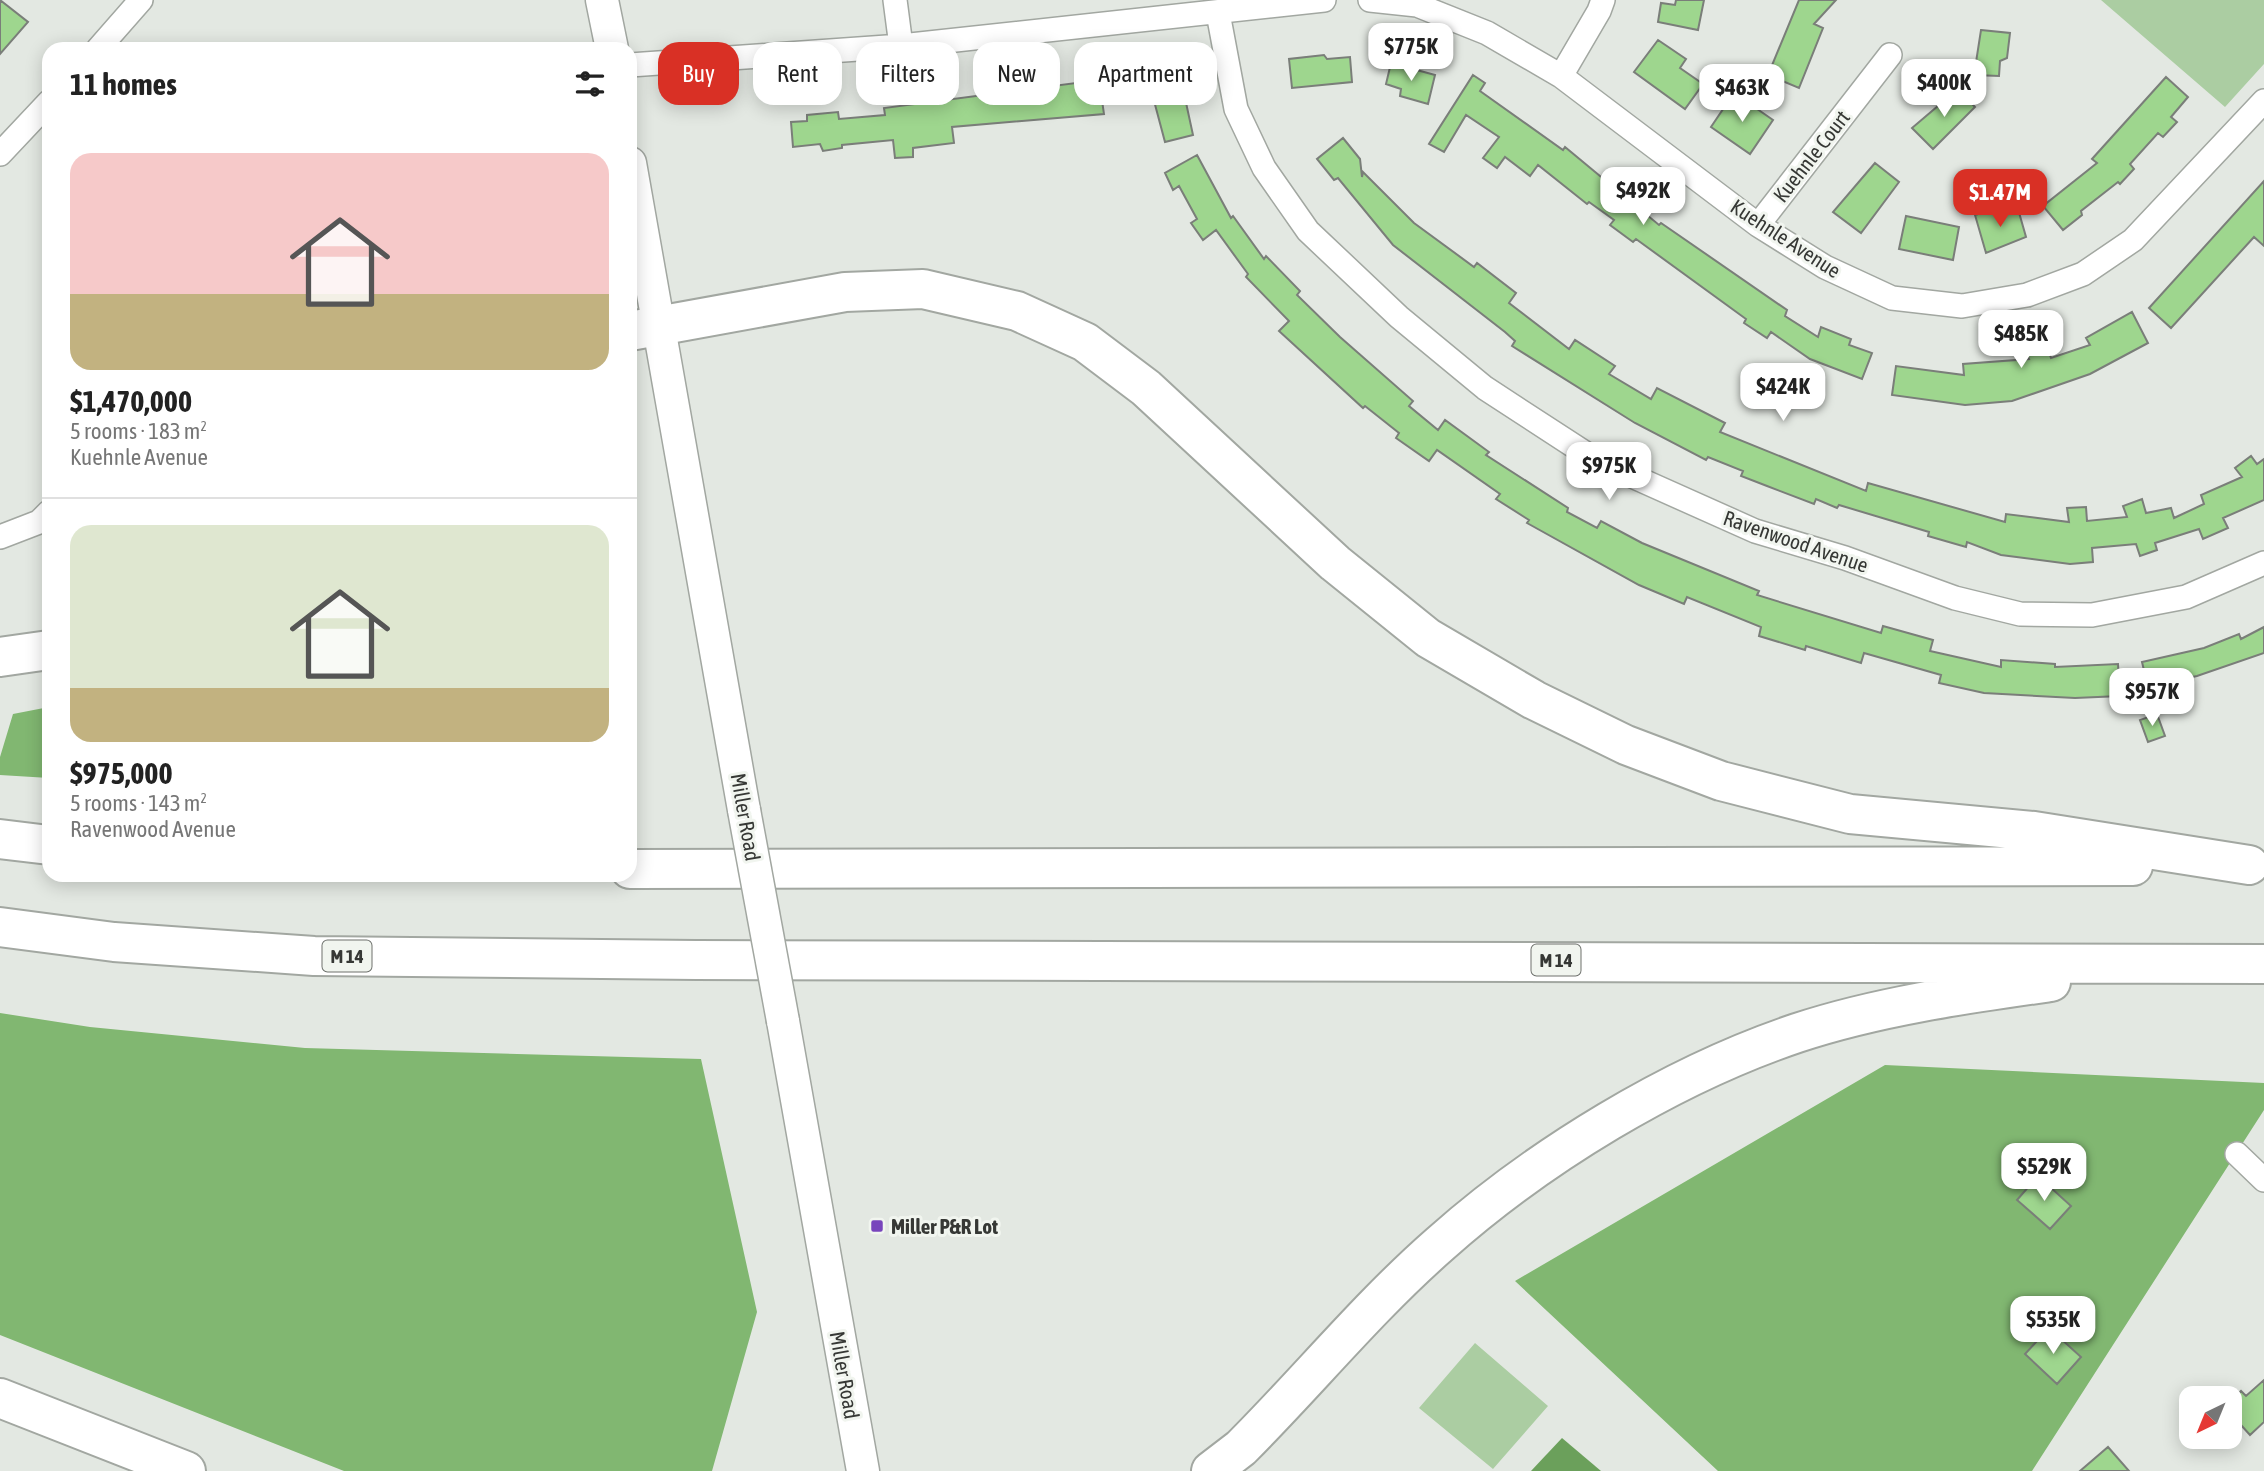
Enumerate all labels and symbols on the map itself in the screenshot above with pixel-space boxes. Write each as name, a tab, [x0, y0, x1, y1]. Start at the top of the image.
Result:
pin: $775K	[1362, 24, 1460, 83]
pin: $400K	[1895, 60, 1993, 119]
pin: $463K	[1693, 64, 1791, 124]
street label: Kuehnle Court	[1768, 106, 1854, 206]
pin: $492K	[1594, 168, 1692, 227]
pin: $1.47M	[1943, 170, 2057, 229]
street label: Kuehnle Avenue	[1727, 194, 1845, 282]
pin: $485K	[1972, 310, 2070, 370]
pin: $424K	[1734, 364, 1832, 423]
pin: $975K	[1560, 442, 1658, 502]
street label: Ravenwood Avenue	[1720, 505, 1872, 577]
pin: $957K	[2103, 668, 2201, 728]
street label: Miller Road	[726, 771, 766, 863]
road number: M 14	[322, 940, 372, 972]
road number: M 14	[1532, 944, 1580, 976]
pin: $529K	[1995, 1144, 2093, 1203]
place label: Miller P&R Lot	[891, 1214, 998, 1238]
marker: Miller P&R Lot	[869, 1218, 885, 1234]
pin: $535K	[2004, 1296, 2102, 1356]
street label: Miller Road	[825, 1329, 865, 1421]
north arrow	[2179, 1386, 2242, 1449]

